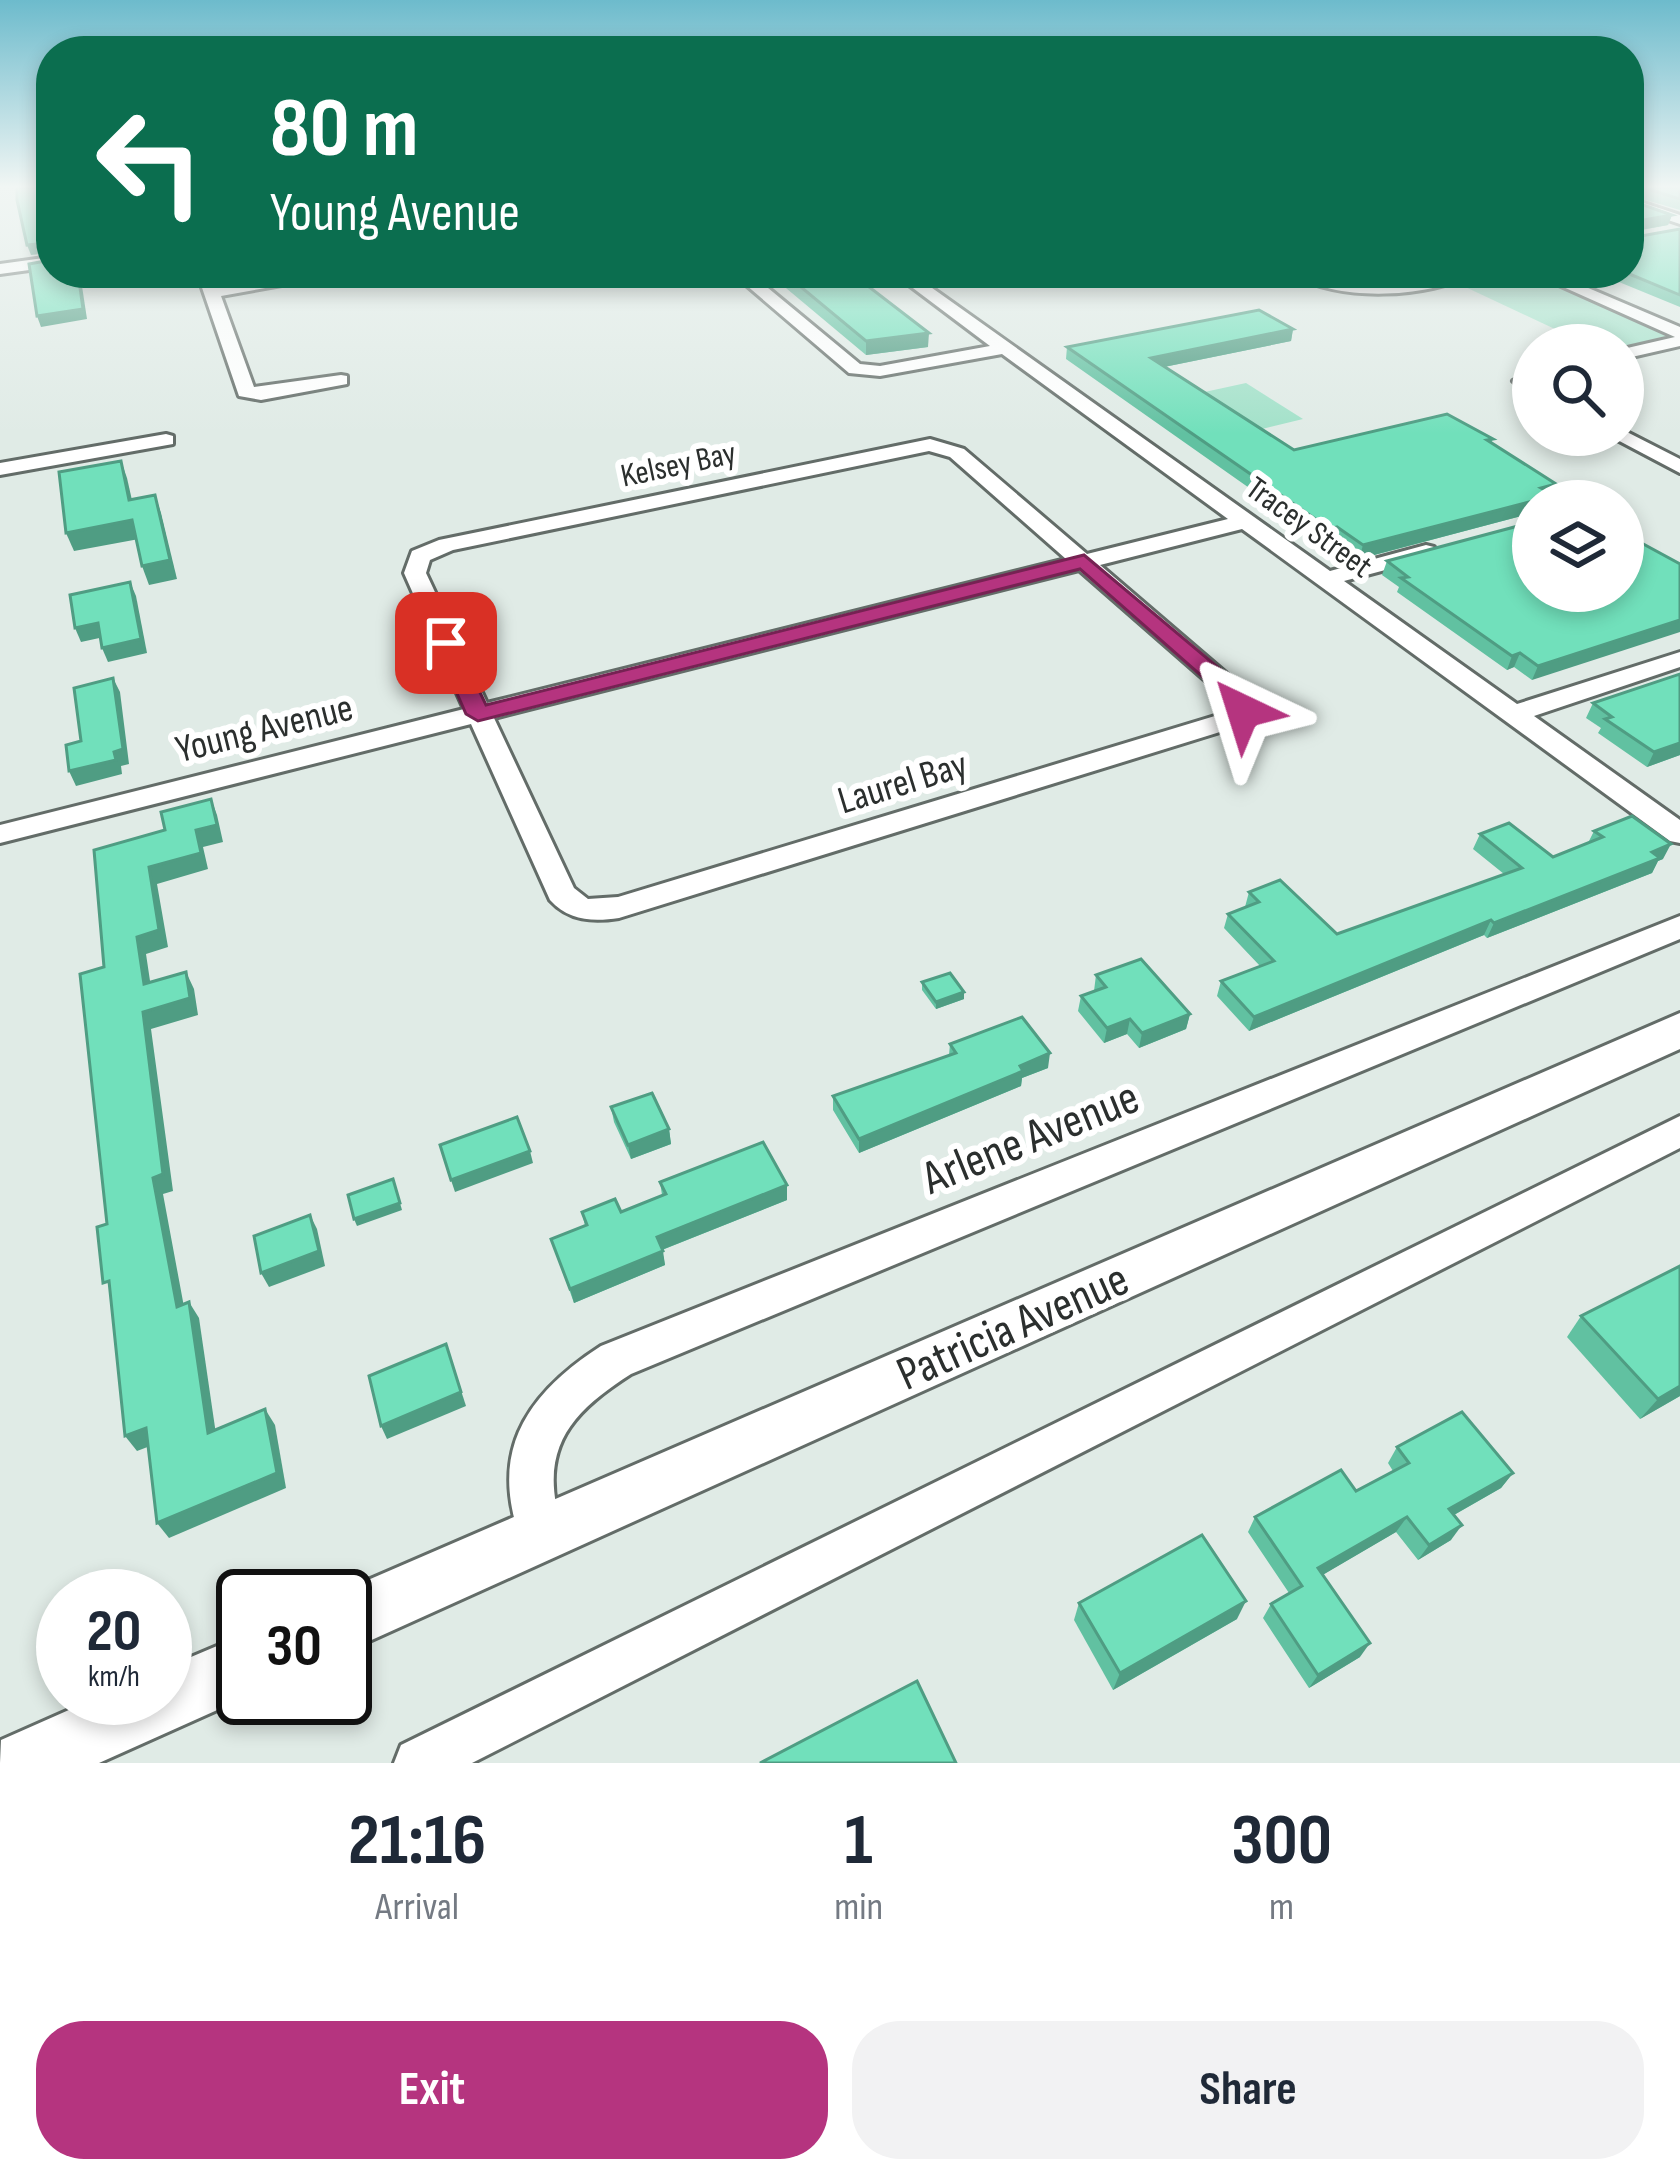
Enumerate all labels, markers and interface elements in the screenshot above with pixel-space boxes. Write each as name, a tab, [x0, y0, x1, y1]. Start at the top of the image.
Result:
text: 80 m	[270, 79, 418, 180]
icon: left	[72, 84, 228, 240]
text: Young Avenue	[270, 181, 520, 246]
map controls	[1512, 324, 1644, 612]
button: search	[1512, 324, 1644, 456]
street label: Kelsey Bay	[617, 433, 740, 497]
street label: Tracey Street	[1238, 468, 1380, 587]
button: layers	[1512, 480, 1644, 612]
pin	[395, 592, 497, 694]
icon: arrive	[413, 610, 479, 676]
position arrow	[1180, 648, 1306, 774]
street label: Young Avenue	[171, 685, 358, 774]
street label: Laurel Bay	[832, 742, 973, 825]
street label: Arlene Avenue	[913, 1069, 1147, 1208]
street label: Patricia Avenue	[889, 1251, 1137, 1404]
speed limit sign: 30	[216, 1569, 372, 1725]
text: 20	[87, 1596, 141, 1668]
text: km/h	[88, 1659, 140, 1695]
text: 21:16	[348, 1798, 486, 1885]
text: 1	[845, 1798, 873, 1885]
text: 300	[1231, 1798, 1332, 1885]
text: Arrival	[375, 1884, 459, 1931]
text: min	[834, 1884, 883, 1931]
text: m	[1269, 1884, 1294, 1931]
button: Exit	[36, 2021, 828, 2159]
button: Share	[852, 2021, 1644, 2159]

